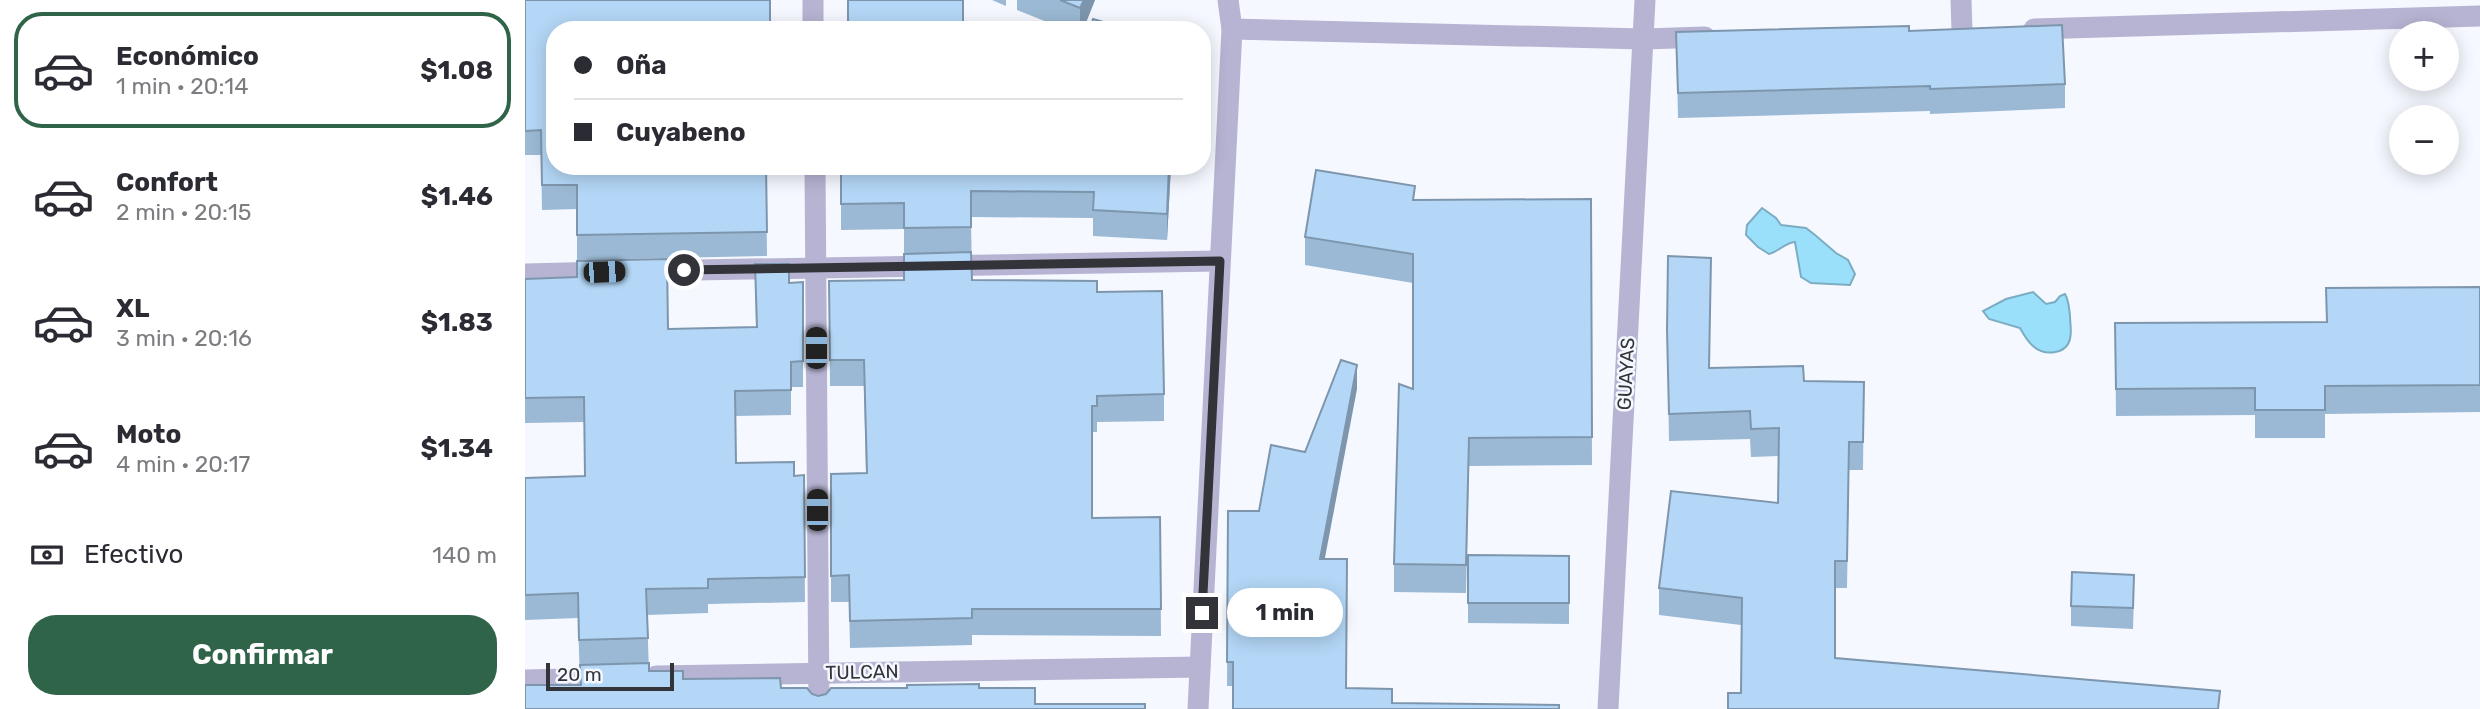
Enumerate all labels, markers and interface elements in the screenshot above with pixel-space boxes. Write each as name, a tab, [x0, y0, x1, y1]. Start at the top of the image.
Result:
map controls	[2389, 21, 2459, 175]
button: +	[2389, 21, 2459, 91]
icon: car	[32, 39, 95, 102]
text: Económico	[116, 41, 259, 72]
text: Oña	[616, 50, 667, 81]
text: $1.08	[420, 55, 493, 86]
text: 1 min · 20:14	[116, 72, 248, 100]
button: −	[2389, 105, 2459, 175]
text: Cuyabeno	[616, 117, 746, 148]
icon: car	[32, 165, 95, 228]
text: Confort	[116, 167, 218, 198]
text: $1.46	[421, 181, 493, 212]
text: 2 min · 20:15	[116, 198, 251, 226]
route start	[668, 254, 700, 286]
car	[583, 261, 626, 283]
icon: car	[32, 291, 95, 354]
text: XL	[116, 293, 149, 324]
text: $1.83	[421, 307, 493, 338]
text: 3 min · 20:16	[116, 324, 252, 352]
car	[806, 327, 827, 369]
street label: GUAYAS	[1613, 337, 1639, 411]
icon: car	[32, 417, 95, 480]
text: Moto	[116, 419, 181, 450]
text: $1.34	[420, 433, 493, 464]
text: 4 min · 20:17	[116, 450, 250, 478]
car	[807, 489, 828, 531]
icon: cash	[28, 536, 66, 574]
text: Efectivo	[84, 539, 183, 570]
text: 140 m	[432, 541, 497, 569]
callout: 1 min	[1227, 588, 1342, 638]
route end	[1186, 597, 1218, 629]
text: 1 min	[1256, 598, 1314, 626]
button: Confirmar	[28, 615, 497, 695]
scale bar	[546, 660, 674, 692]
street label: TULCAN	[825, 660, 899, 684]
text: 20 m	[557, 663, 602, 686]

